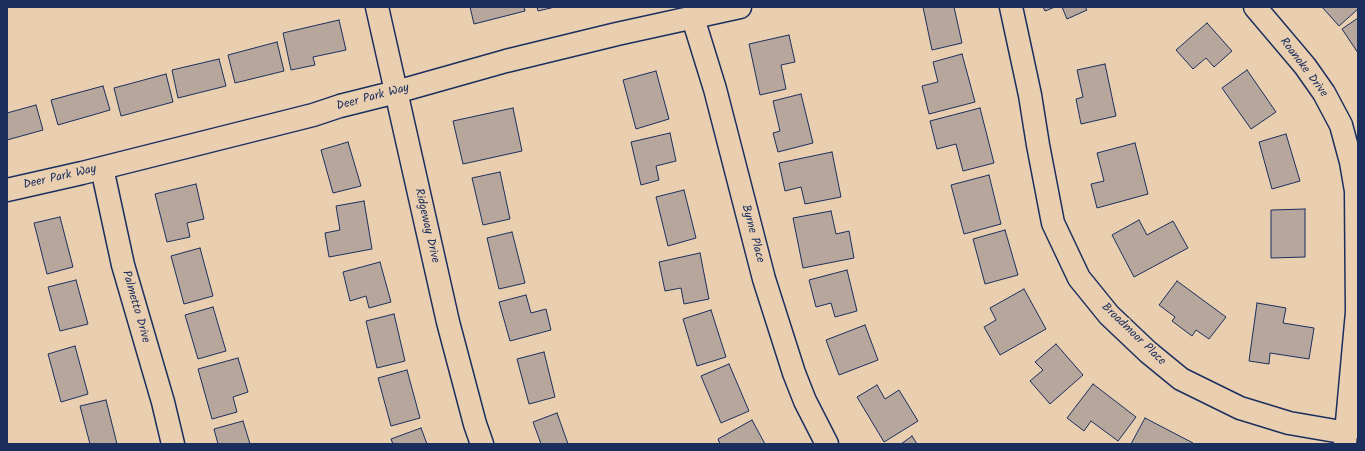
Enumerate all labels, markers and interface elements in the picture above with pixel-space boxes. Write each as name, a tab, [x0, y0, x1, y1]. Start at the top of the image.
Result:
street label: Roanoke Drive	[1276, 35, 1330, 101]
street label: Deer Park Way	[335, 81, 411, 115]
street label: Deer Park Way	[22, 163, 98, 193]
street label: Ridgeway Drive	[410, 187, 442, 265]
street label: Byrne Place	[737, 203, 767, 265]
street label: Palmetto Drive	[118, 269, 152, 345]
street label: Broadmoor Place	[1098, 301, 1168, 369]

